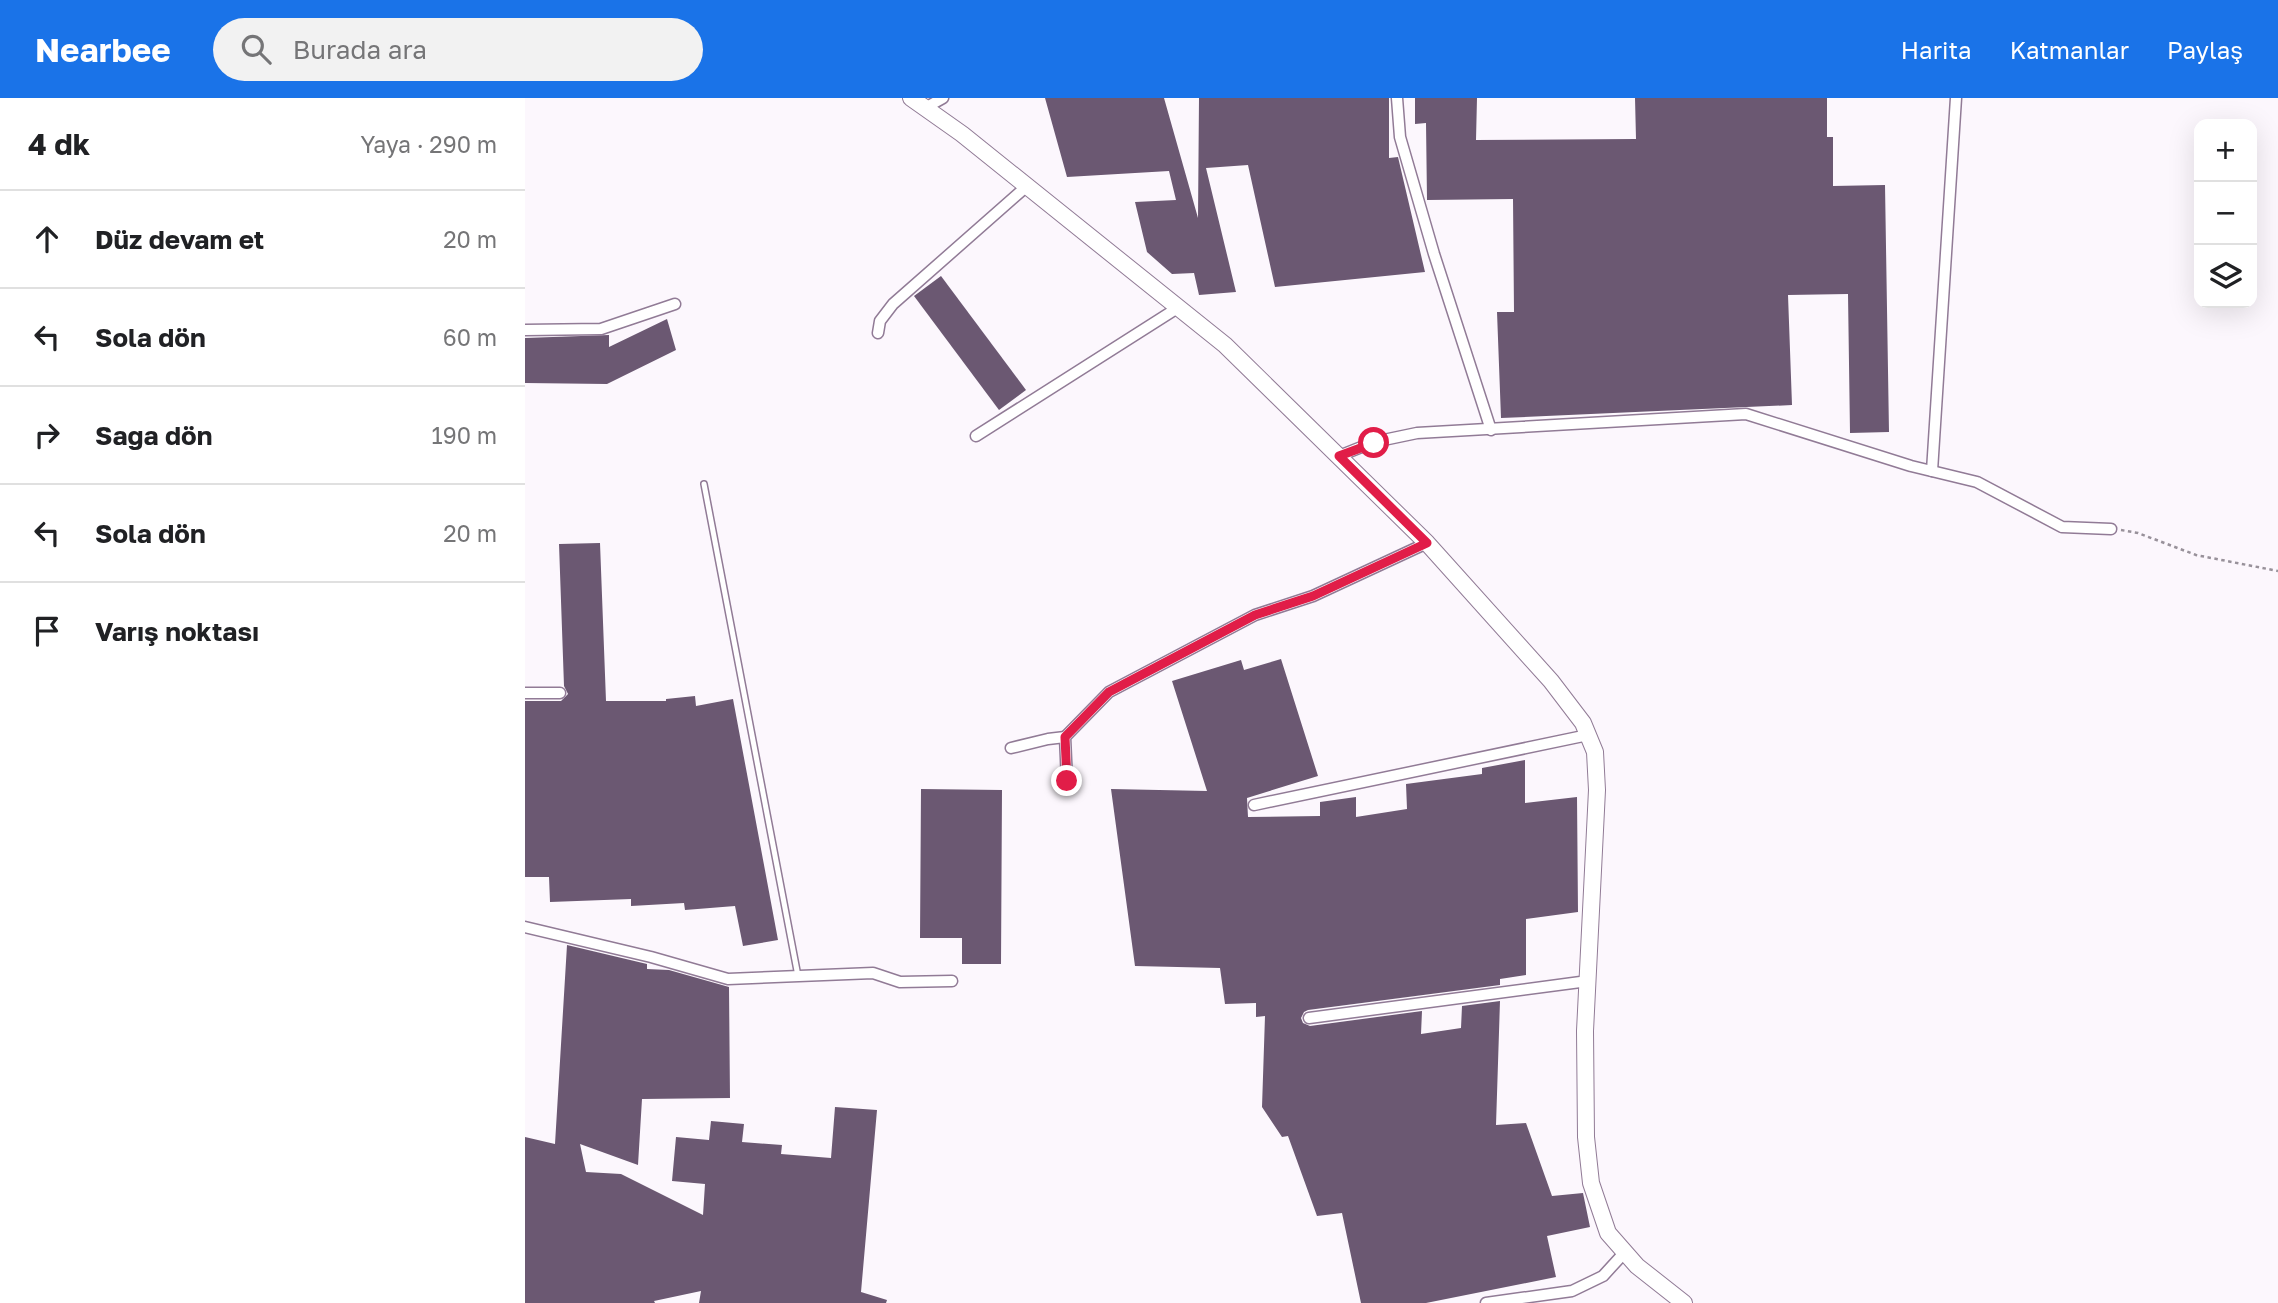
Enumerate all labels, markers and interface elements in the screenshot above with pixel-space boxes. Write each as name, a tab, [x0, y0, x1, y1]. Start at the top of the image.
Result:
search box	[213, 18, 703, 81]
text: Nearbee	[35, 30, 171, 69]
icon: search	[237, 30, 275, 68]
text: Burada ara	[293, 34, 427, 65]
text: Harita	[1901, 35, 1972, 64]
text: Katmanlar	[2010, 35, 2129, 64]
text: Paylaş	[2167, 35, 2243, 64]
map controls	[2194, 119, 2257, 308]
button: +	[2194, 119, 2257, 182]
text: 4 dk	[28, 126, 90, 162]
text: Yaya · 290 m	[360, 130, 497, 158]
button: −	[2194, 182, 2257, 245]
icon: ahead	[28, 220, 66, 258]
text: Düz devam et	[95, 224, 264, 255]
text: 20 m	[443, 225, 497, 253]
button: layers	[2194, 245, 2257, 308]
icon: left	[28, 318, 66, 356]
text: Sola dön	[95, 322, 206, 353]
text: 60 m	[443, 323, 497, 351]
icon: right	[28, 416, 66, 454]
text: Sağa dön	[95, 420, 212, 451]
text: 190 m	[432, 421, 497, 449]
route start	[1358, 427, 1389, 458]
icon: left	[28, 514, 66, 552]
text: Sola dön	[95, 518, 206, 549]
text: 20 m	[443, 519, 497, 547]
icon: arrive	[28, 612, 66, 650]
text: Varış noktası	[95, 616, 259, 647]
route end	[1051, 765, 1082, 796]

